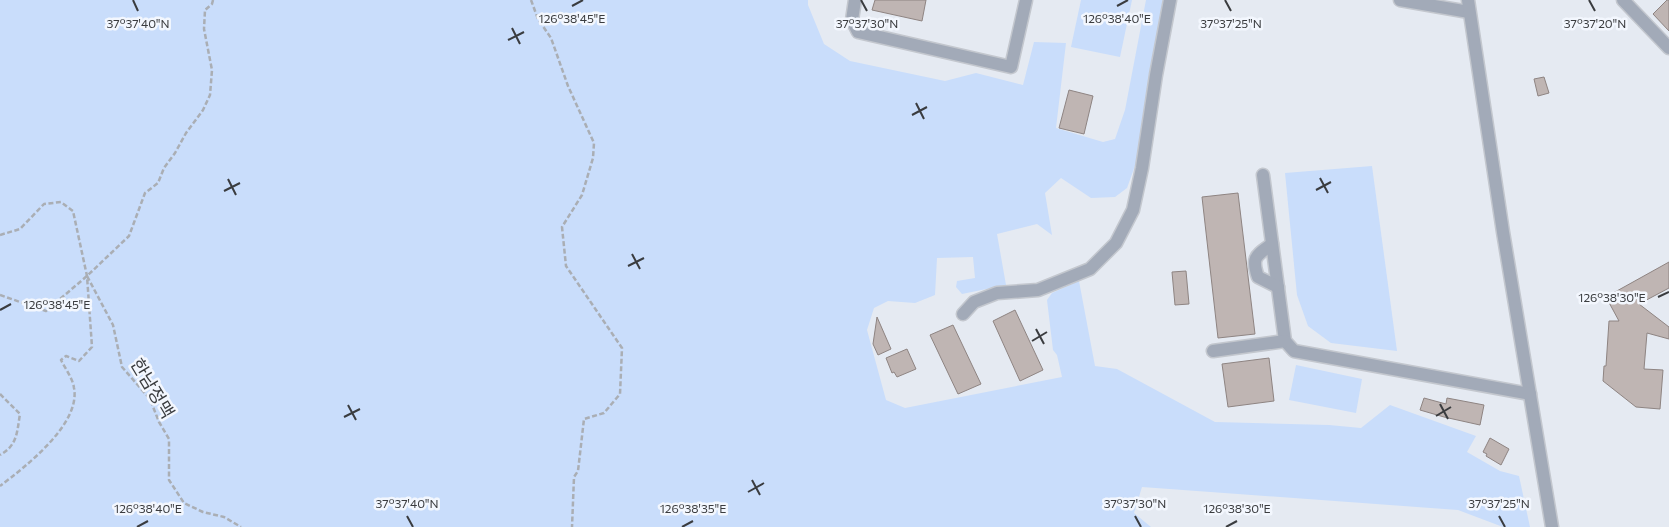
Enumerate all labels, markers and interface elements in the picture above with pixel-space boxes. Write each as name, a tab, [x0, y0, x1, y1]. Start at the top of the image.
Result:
text: 126°38'45"E	[539, 11, 605, 25]
text: 126°38'40"E	[1083, 11, 1151, 25]
text: 37°37'40"N	[107, 16, 169, 30]
text: 37°37'30"N	[836, 16, 898, 30]
text: 37°37'25"N	[1200, 16, 1262, 30]
text: 37°37'20"N	[1564, 16, 1626, 30]
text: 126°38'30"E	[1578, 290, 1646, 304]
text: 126°38'45"E	[24, 297, 90, 311]
street label: 한남정맥	[127, 354, 179, 422]
text: 37°37'40"N	[376, 496, 438, 510]
text: 37°37'30"N	[1104, 496, 1166, 510]
text: 37°37'25"N	[1468, 496, 1530, 510]
text: 126°38'40"E	[114, 501, 182, 515]
text: 126°38'35"E	[660, 501, 726, 515]
text: 126°38'30"E	[1203, 501, 1271, 515]

